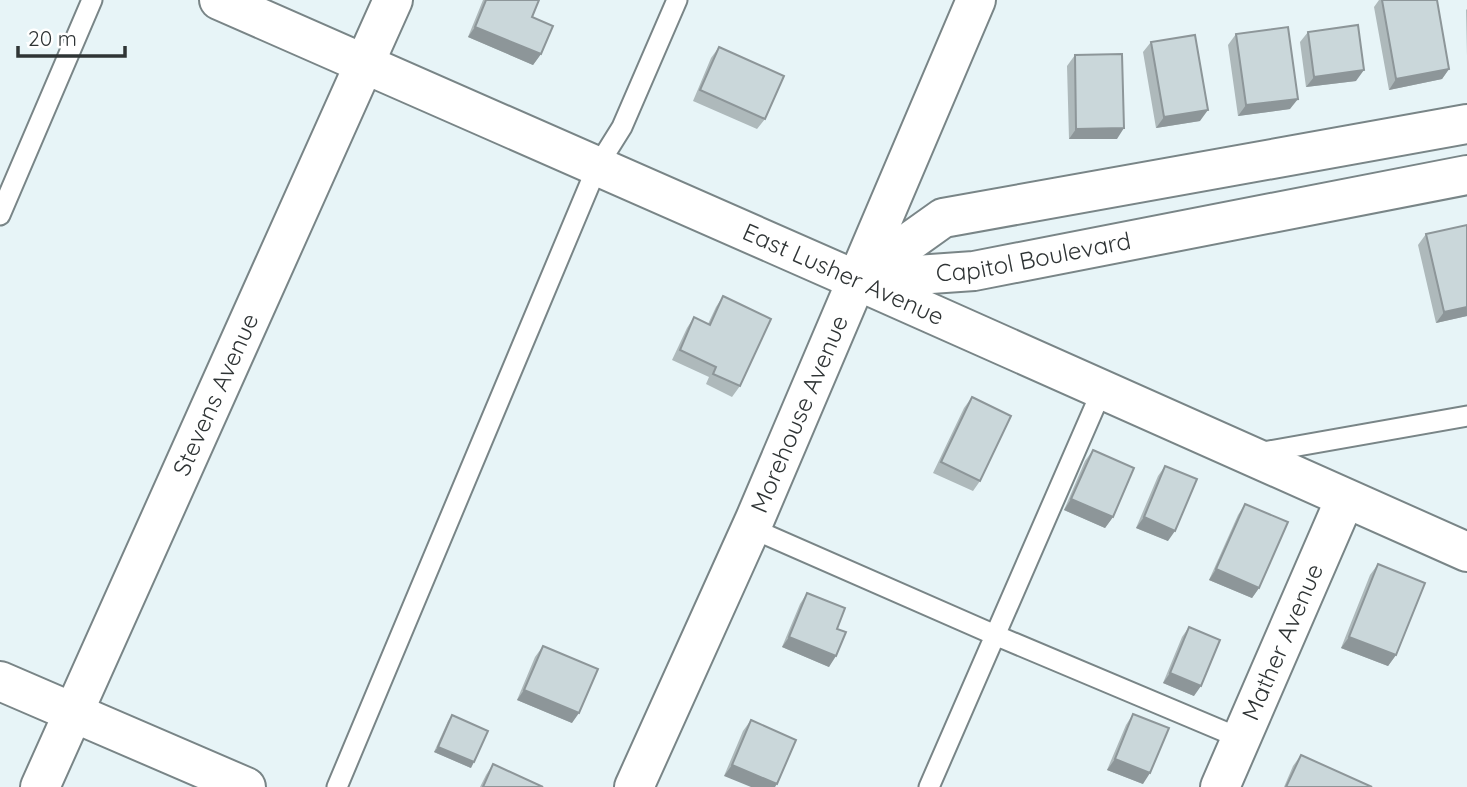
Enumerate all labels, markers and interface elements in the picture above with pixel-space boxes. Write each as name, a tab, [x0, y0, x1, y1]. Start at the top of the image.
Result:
scale bar	[18, 14, 124, 58]
text: 20 m	[28, 25, 77, 51]
street label: East Lusher Avenue	[738, 216, 949, 331]
street label: Capitol Boulevard	[935, 225, 1133, 288]
street label: Stevens Avenue	[166, 308, 265, 480]
street label: Morehouse Avenue	[743, 310, 854, 517]
street label: Mather Avenue	[1235, 559, 1329, 725]

